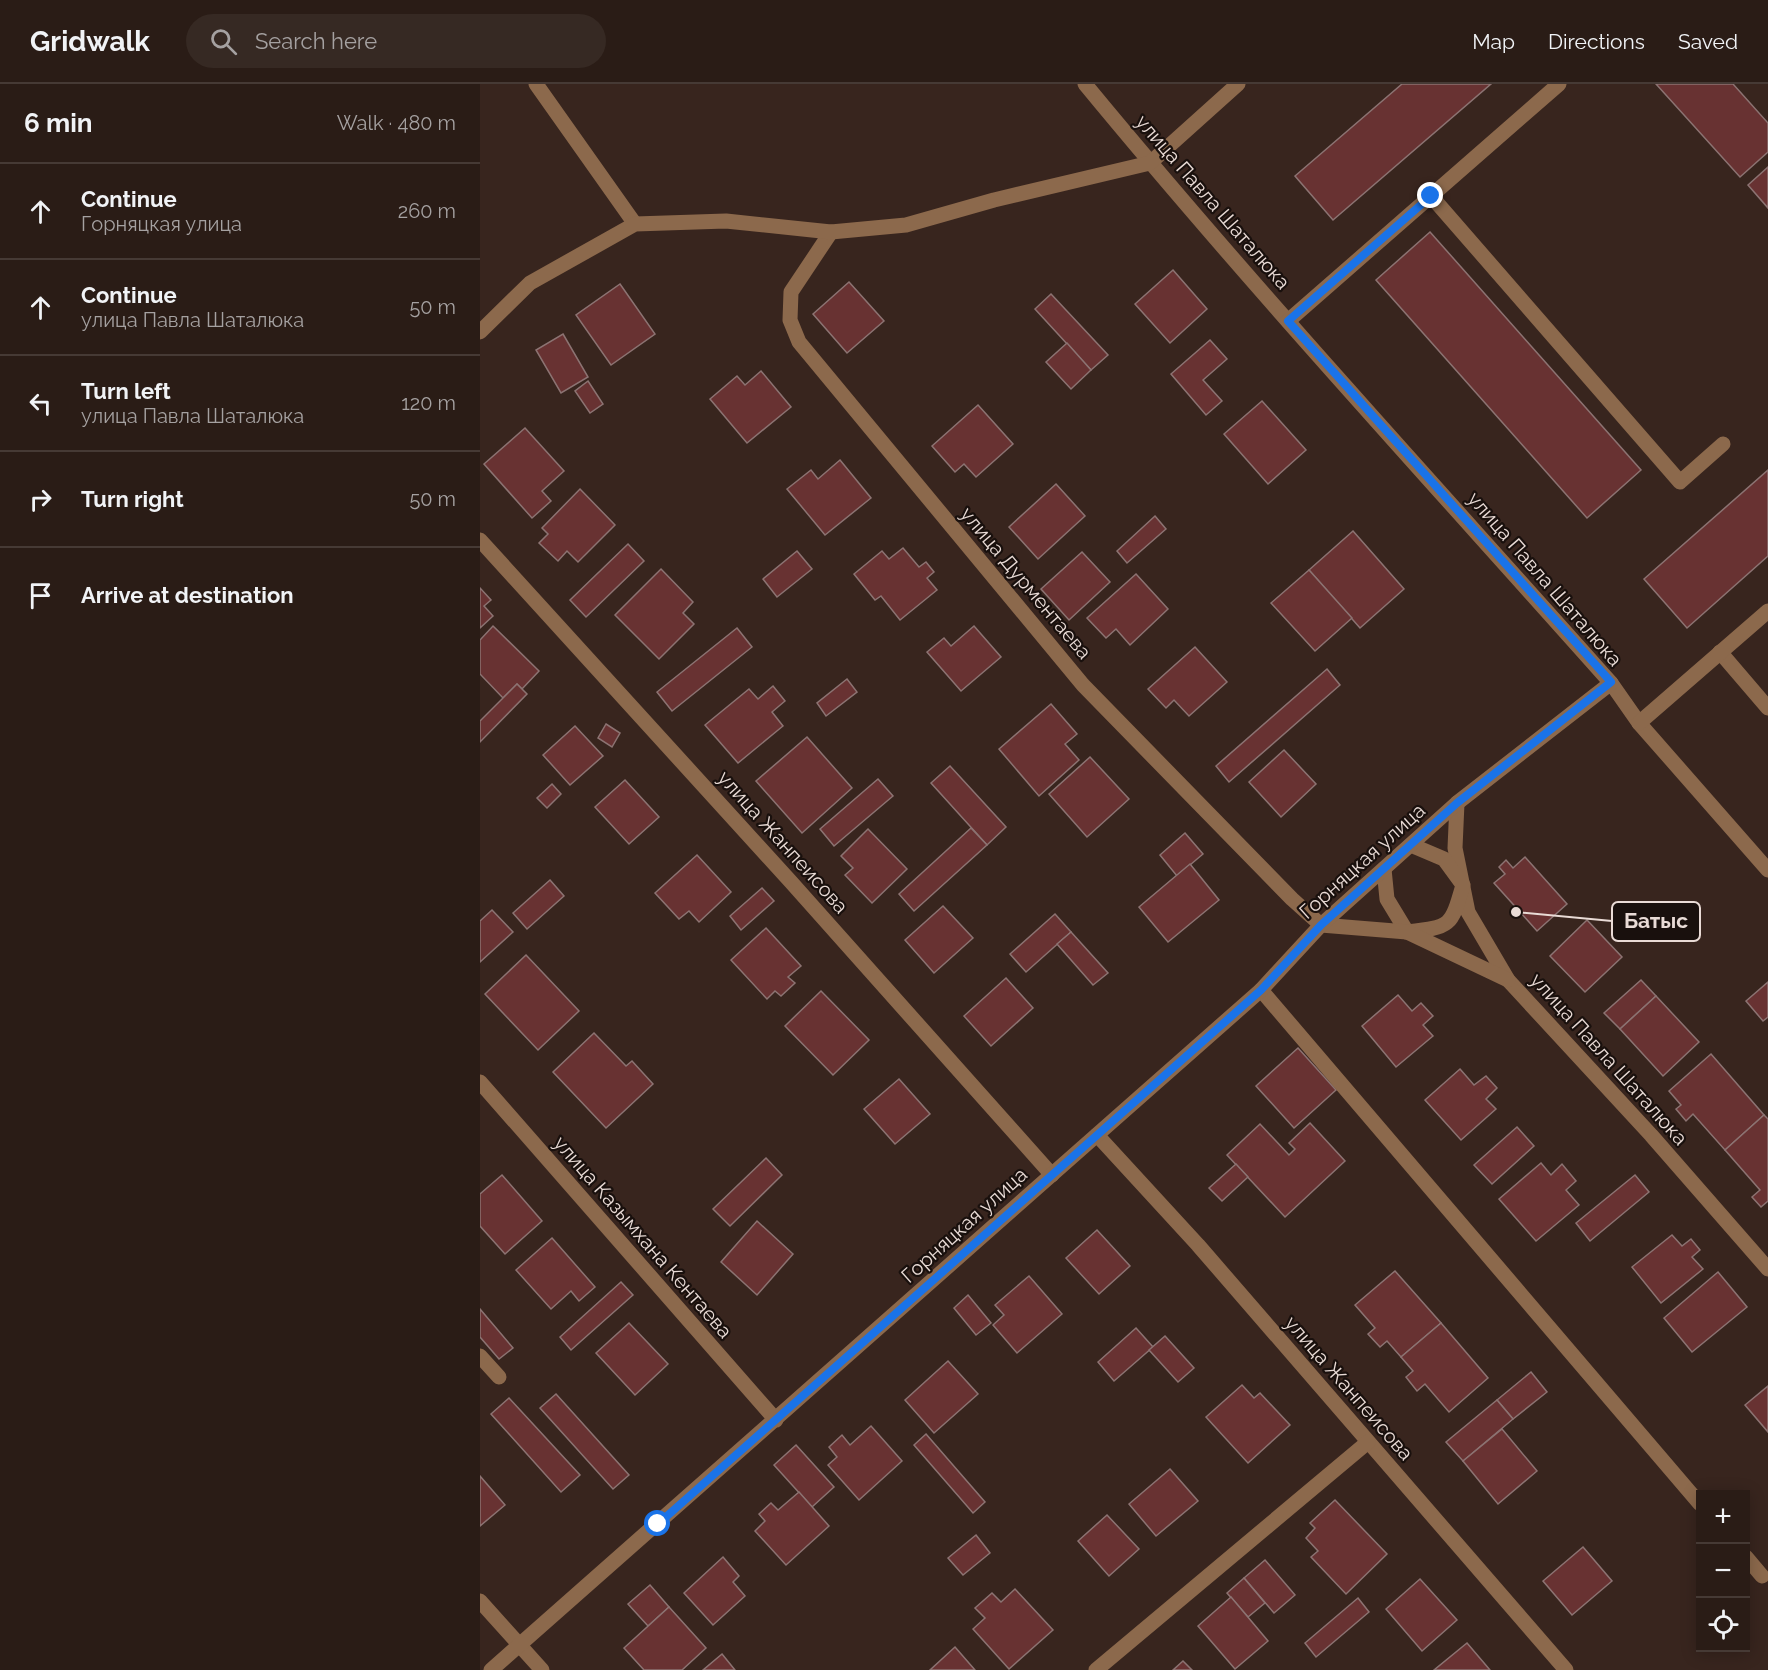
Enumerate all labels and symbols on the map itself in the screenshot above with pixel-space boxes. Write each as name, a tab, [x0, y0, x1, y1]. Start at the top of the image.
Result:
street label: улица Павла Шаталюка	[1131, 110, 1295, 294]
route end	[1417, 182, 1443, 208]
street label: улица Павла Шаталюка	[1463, 487, 1627, 671]
street label: улица Дурментаева	[955, 502, 1097, 664]
street label: улица Жанпеисова	[713, 766, 853, 918]
street label: Горняцкая улица	[1294, 798, 1430, 924]
callout: Батыс	[1612, 902, 1700, 941]
text: Батыс	[1624, 908, 1688, 933]
street label: улица Павла Шаталюка	[1525, 968, 1693, 1150]
street label: улица Казымхана Кентаева	[549, 1131, 737, 1343]
street label: Горняцкая улица	[896, 1162, 1032, 1288]
street label: улица Жанпеисова	[1280, 1311, 1418, 1465]
route start	[644, 1510, 670, 1536]

